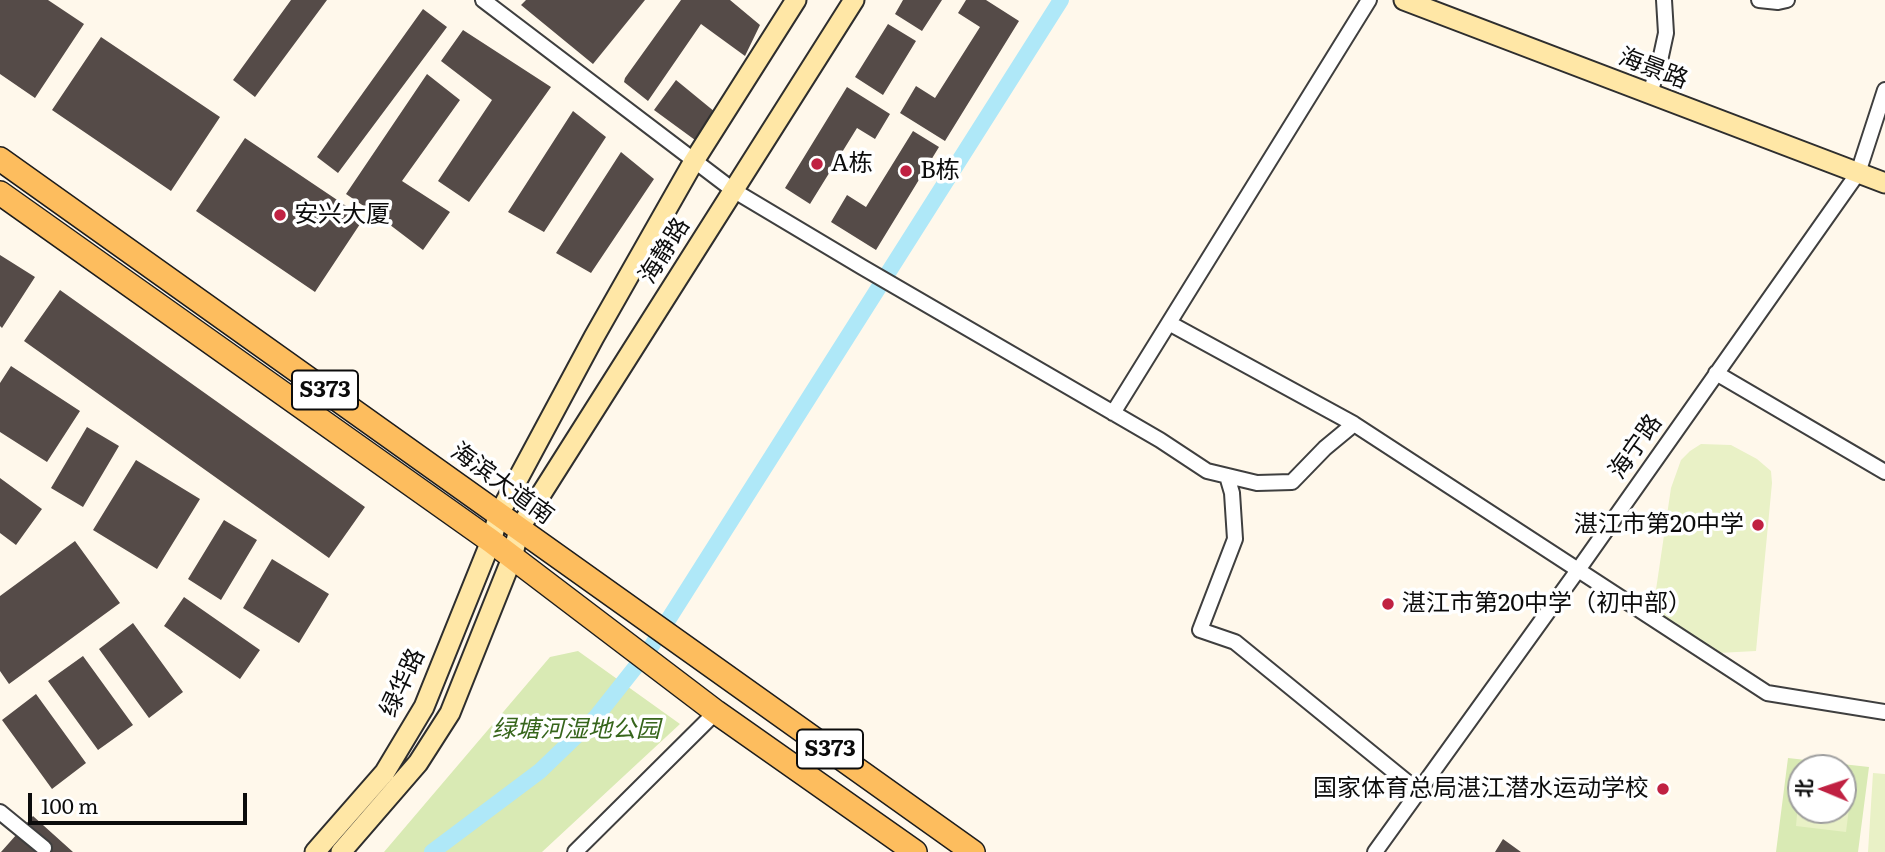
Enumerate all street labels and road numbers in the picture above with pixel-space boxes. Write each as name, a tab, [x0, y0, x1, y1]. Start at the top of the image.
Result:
street label: 海景路	[1614, 43, 1692, 95]
street label: 海静路	[634, 213, 696, 289]
road number: S373	[292, 370, 358, 410]
street label: 海宁路	[1604, 409, 1668, 485]
street label: 海滨大道南	[445, 437, 559, 531]
street label: 绿华路	[375, 644, 431, 722]
road number: S373	[797, 730, 863, 768]

